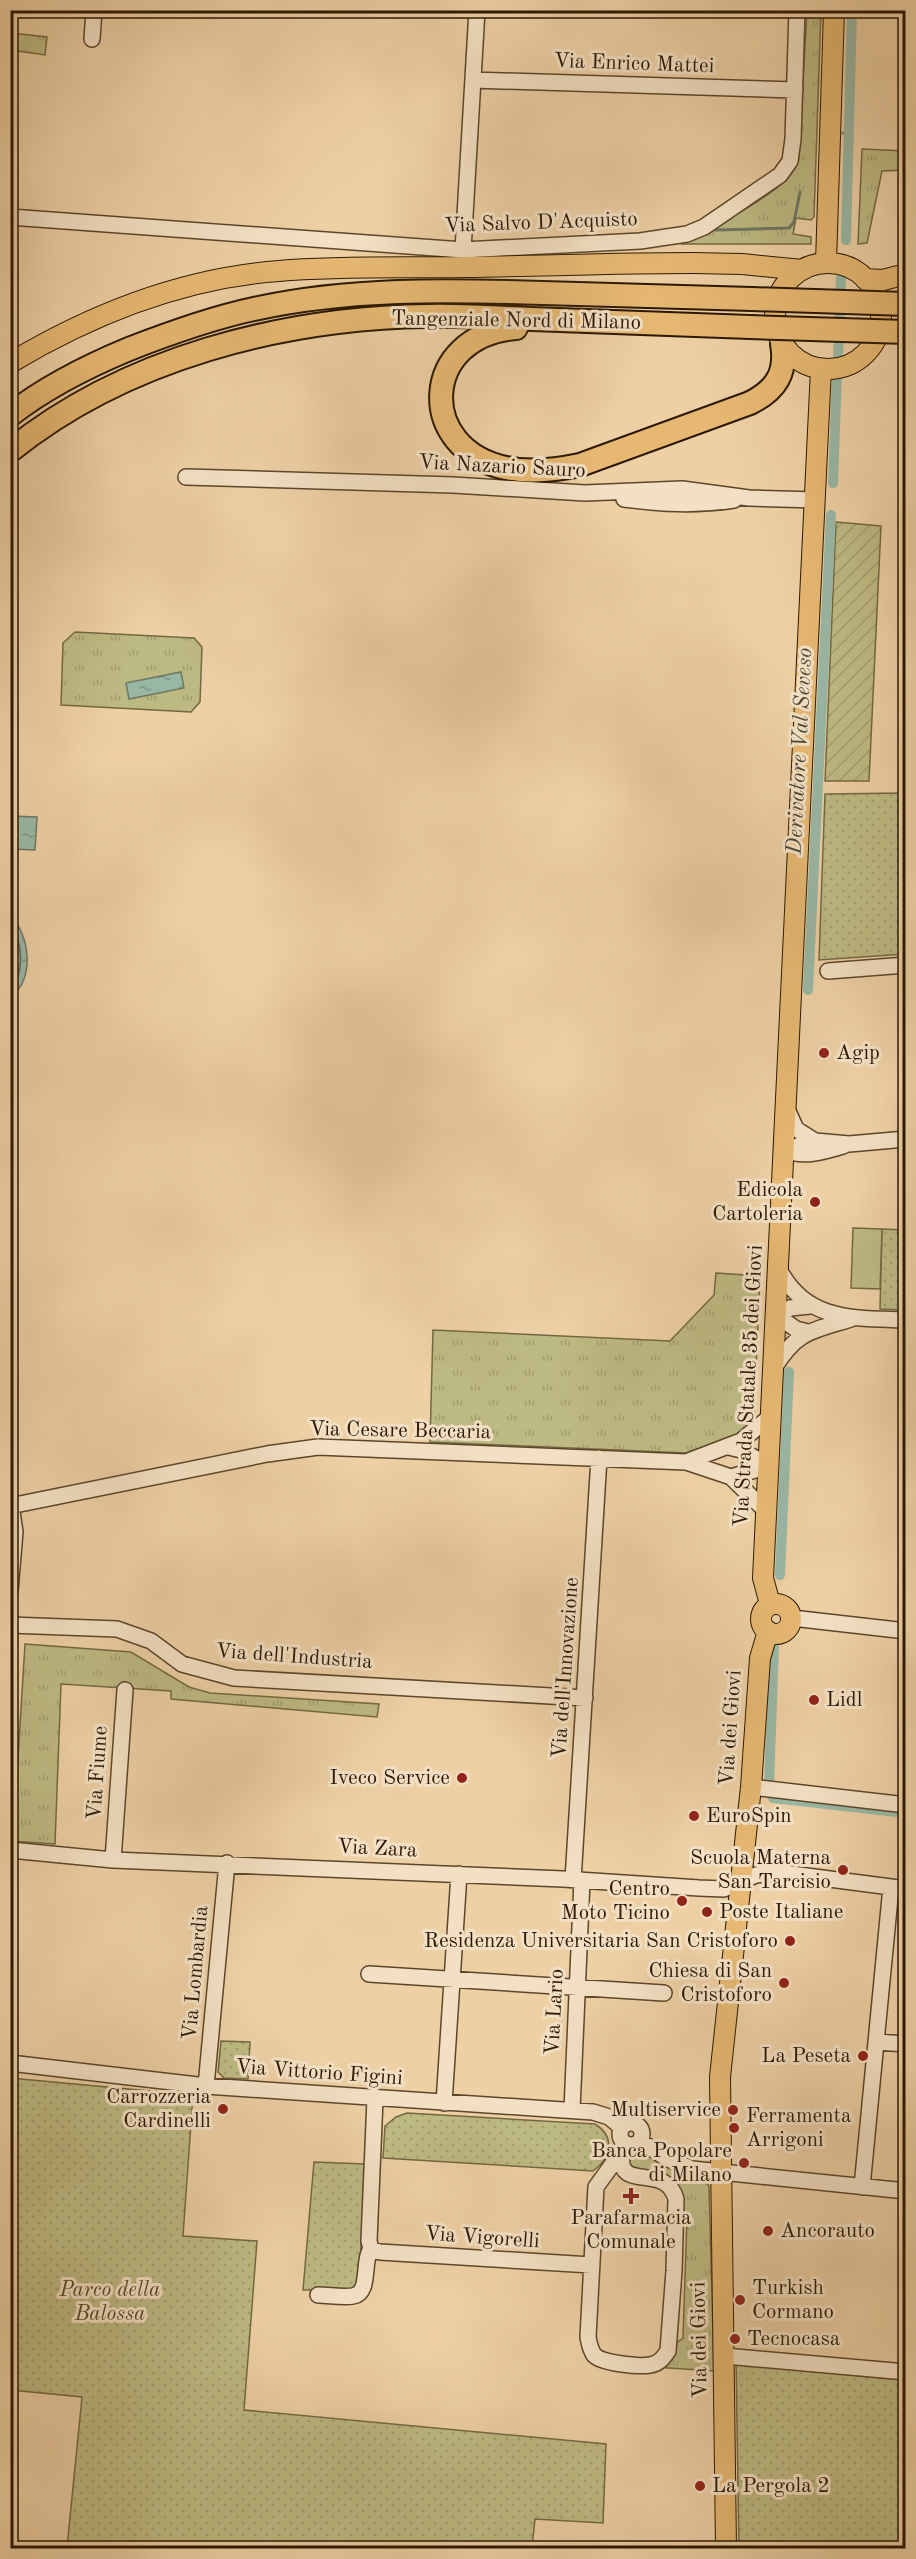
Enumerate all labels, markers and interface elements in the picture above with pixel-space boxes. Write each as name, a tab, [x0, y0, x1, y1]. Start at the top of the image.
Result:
street label: Via Enrico Mattei	[553, 51, 715, 77]
street label: Via Salvo D'Acquisto	[444, 209, 638, 237]
street label: Tangenziale Nord di Milano	[391, 308, 641, 334]
street label: Via Nazario Sauro	[418, 452, 586, 482]
water label: Derivatore Val Seveso	[784, 647, 816, 856]
place label: Agip	[836, 1043, 880, 1064]
marker: Agip	[817, 1046, 831, 1060]
place label: Edicola Cartoleria	[712, 1180, 803, 1225]
marker: Edicola Cartoleria	[808, 1195, 822, 1209]
street label: Via Strada Statale 35 dei Giovi	[731, 1244, 767, 1528]
street label: Via Cesare Beccaria	[309, 1419, 491, 1443]
street label: Via dell'Innovazione	[549, 1577, 583, 1759]
street label: Via dell'Industria	[215, 1641, 373, 1673]
street label: Via dei Giovi	[716, 1669, 746, 1787]
place label: Lidl	[826, 1690, 863, 1711]
marker: Lidl	[807, 1693, 821, 1707]
street label: Via Fiume	[84, 1725, 112, 1821]
place label: Iveco Service	[330, 1768, 450, 1789]
marker: Iveco Service	[455, 1771, 469, 1785]
place label: EuroSpin	[706, 1806, 792, 1827]
marker: EuroSpin	[687, 1809, 701, 1823]
street label: Via Zara	[336, 1836, 418, 1862]
place label: Scuola Materna San Tarcisio	[690, 1848, 831, 1893]
marker: Scuola Materna San Tarcisio	[836, 1863, 850, 1877]
place label: Centro Moto Ticino	[561, 1879, 670, 1924]
marker: Centro Moto Ticino	[675, 1894, 689, 1908]
place label: Poste Italiane	[719, 1902, 843, 1923]
street label: Via Lombardia	[180, 1905, 212, 2041]
marker: Poste Italiane	[700, 1905, 714, 1919]
place label: Residenza Universitaria San Cristoforo	[424, 1931, 778, 1952]
marker: Residenza Universitaria San Cristoforo	[783, 1934, 797, 1948]
place label: Chiesa di San Cristoforo	[649, 1961, 772, 2006]
street label: Via Lario	[542, 1968, 568, 2056]
marker: Chiesa di San Cristoforo	[777, 1976, 791, 1990]
place label: La Peseta	[761, 2046, 851, 2067]
marker: La Peseta	[856, 2049, 870, 2063]
street label: Via Vittorio Figini	[235, 2057, 403, 2089]
place label: Carrozzeria Cardinelli	[106, 2087, 211, 2132]
place label: Multiservice	[610, 2100, 721, 2121]
marker: Carrozzeria Cardinelli	[216, 2102, 230, 2116]
marker: Multiservice	[726, 2103, 740, 2117]
place label: Ferramenta Arrigoni	[746, 2106, 851, 2151]
marker: Ferramenta Arrigoni	[727, 2121, 741, 2135]
place label: Banca Popolare di Milano	[591, 2141, 732, 2186]
marker: Banca Popolare di Milano	[737, 2156, 751, 2170]
marker: Parafarmacia Comunale	[624, 2189, 638, 2203]
place label: Parafarmacia Comunale	[571, 2208, 691, 2253]
place label: Ancorauto	[780, 2221, 875, 2242]
street label: Via Vigorelli	[424, 2224, 540, 2252]
marker: Ancorauto	[761, 2224, 775, 2238]
place label: Turkish Cormano	[752, 2278, 834, 2323]
park label: Parco della Balossa	[59, 2280, 160, 2325]
street label: Via dei Giovi	[688, 2282, 712, 2398]
marker: Turkish Cormano	[733, 2293, 747, 2307]
place label: Tecnocasa	[747, 2329, 840, 2350]
marker: Tecnocasa	[728, 2332, 742, 2346]
place label: La Pergola 2	[712, 2476, 830, 2497]
marker: La Pergola 2	[693, 2479, 707, 2493]

